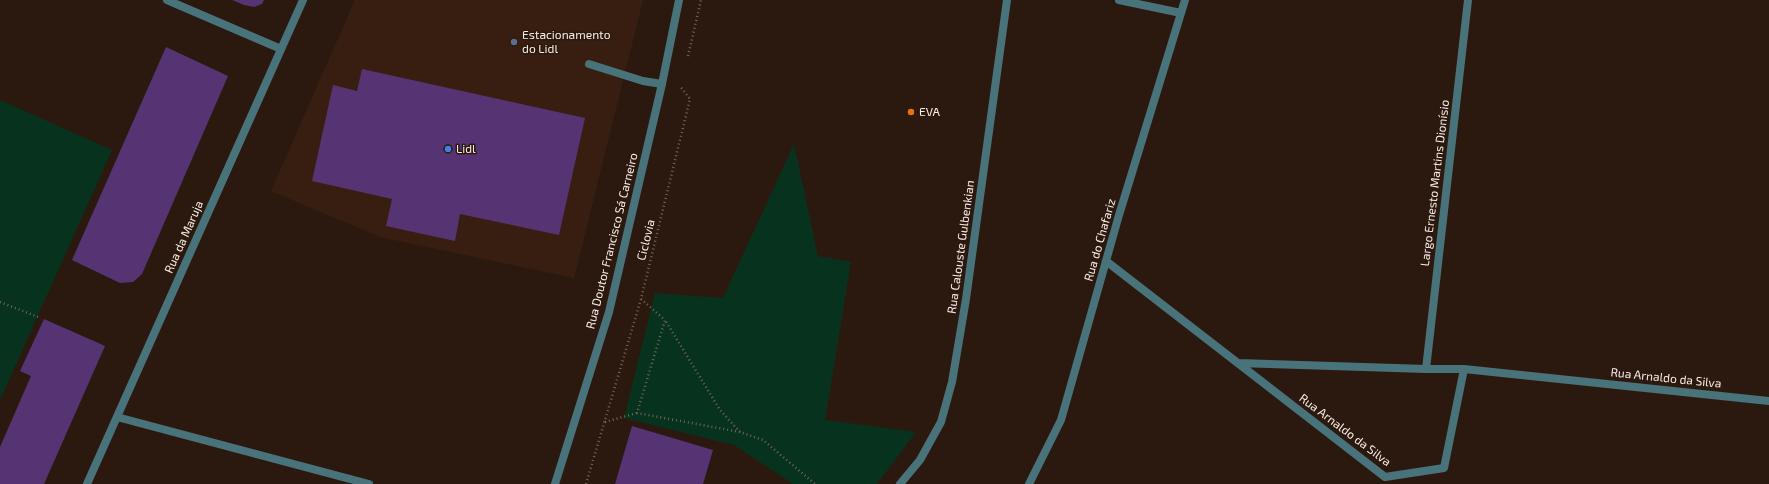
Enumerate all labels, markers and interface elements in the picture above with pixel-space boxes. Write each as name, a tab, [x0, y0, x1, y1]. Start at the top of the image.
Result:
place label: Estacionamento do Lidl	[522, 28, 611, 56]
marker: Estacionamento do Lidl	[509, 37, 519, 47]
street label: Largo Ernesto Martins Dionísio	[1418, 99, 1452, 267]
place label: EVA	[919, 105, 940, 119]
marker: EVA	[906, 107, 916, 117]
place label: Lidl	[456, 142, 476, 156]
marker: Lidl	[443, 144, 453, 154]
street label: Rua Doutor Francisco Sá Carneiro	[583, 151, 641, 331]
street label: Rua Calouste Gulbenkian	[944, 179, 978, 315]
street label: Rua do Chafariz	[1081, 197, 1119, 283]
street label: Rua da Maruja	[162, 198, 206, 276]
street label: Ciclovia	[634, 218, 658, 262]
street label: Rua Arnaldo da Silva	[1610, 365, 1722, 391]
street label: Rua Arnaldo da Silva	[1296, 391, 1394, 469]

